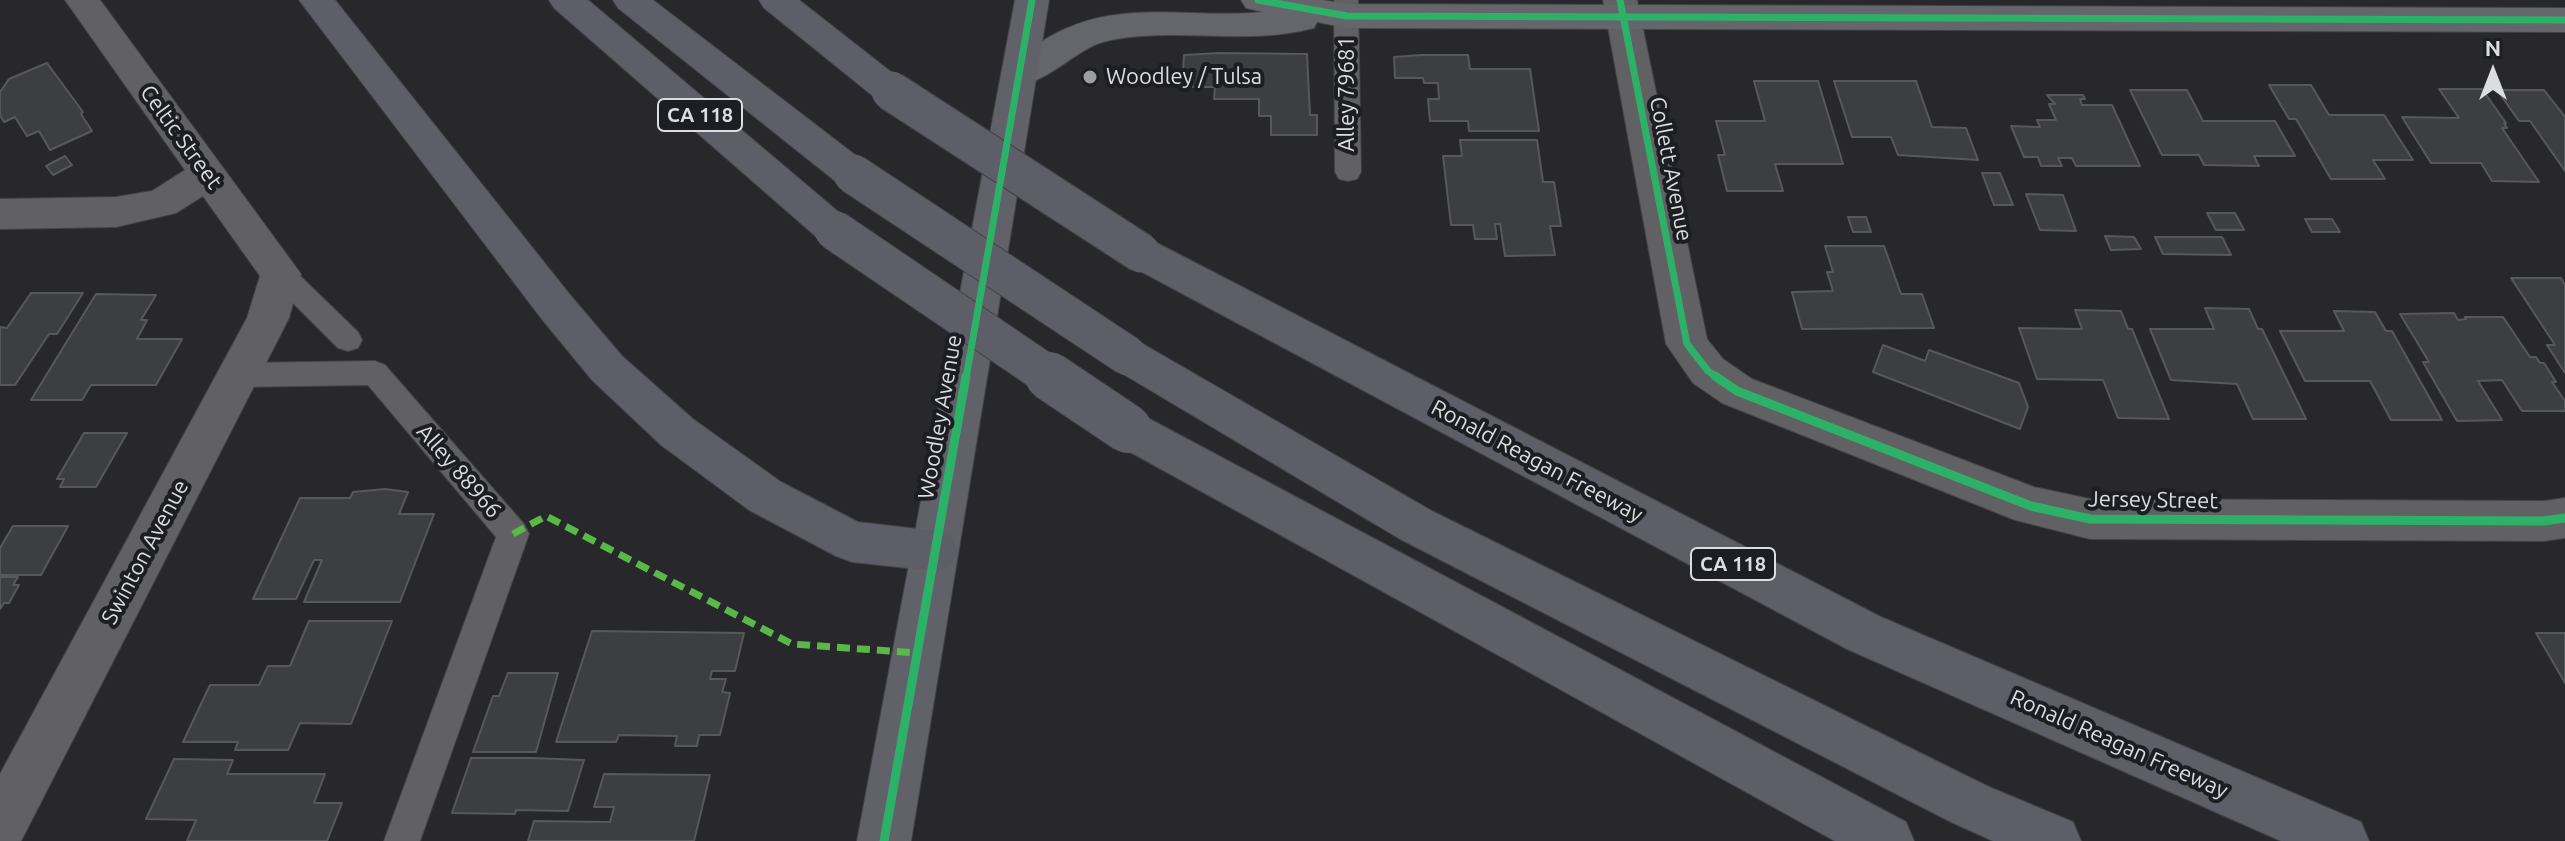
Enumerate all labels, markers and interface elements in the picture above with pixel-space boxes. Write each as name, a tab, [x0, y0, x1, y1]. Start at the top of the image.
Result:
north arrow	[2453, 32, 2533, 112]
text: N	[2485, 35, 2501, 60]
street label: Alley 79681	[1334, 36, 1360, 152]
place label: Woodley / Tulsa	[1106, 64, 1262, 90]
marker: Woodley / Tulsa	[1081, 68, 1099, 86]
street label: Celtic Street	[134, 80, 228, 194]
street label: Collett Avenue	[1644, 95, 1698, 243]
road number: CA 118	[658, 99, 742, 131]
street label: Woodley Avenue	[913, 333, 967, 501]
street label: Ronald Reagan Freeway	[1427, 394, 1647, 528]
street label: Alley 88966	[411, 419, 507, 523]
street label: Swinton Avenue	[96, 475, 194, 629]
street label: Jersey Street	[2088, 486, 2218, 514]
road number: CA 118	[1691, 548, 1775, 580]
street label: Ronald Reagan Freeway	[2006, 684, 2232, 804]

